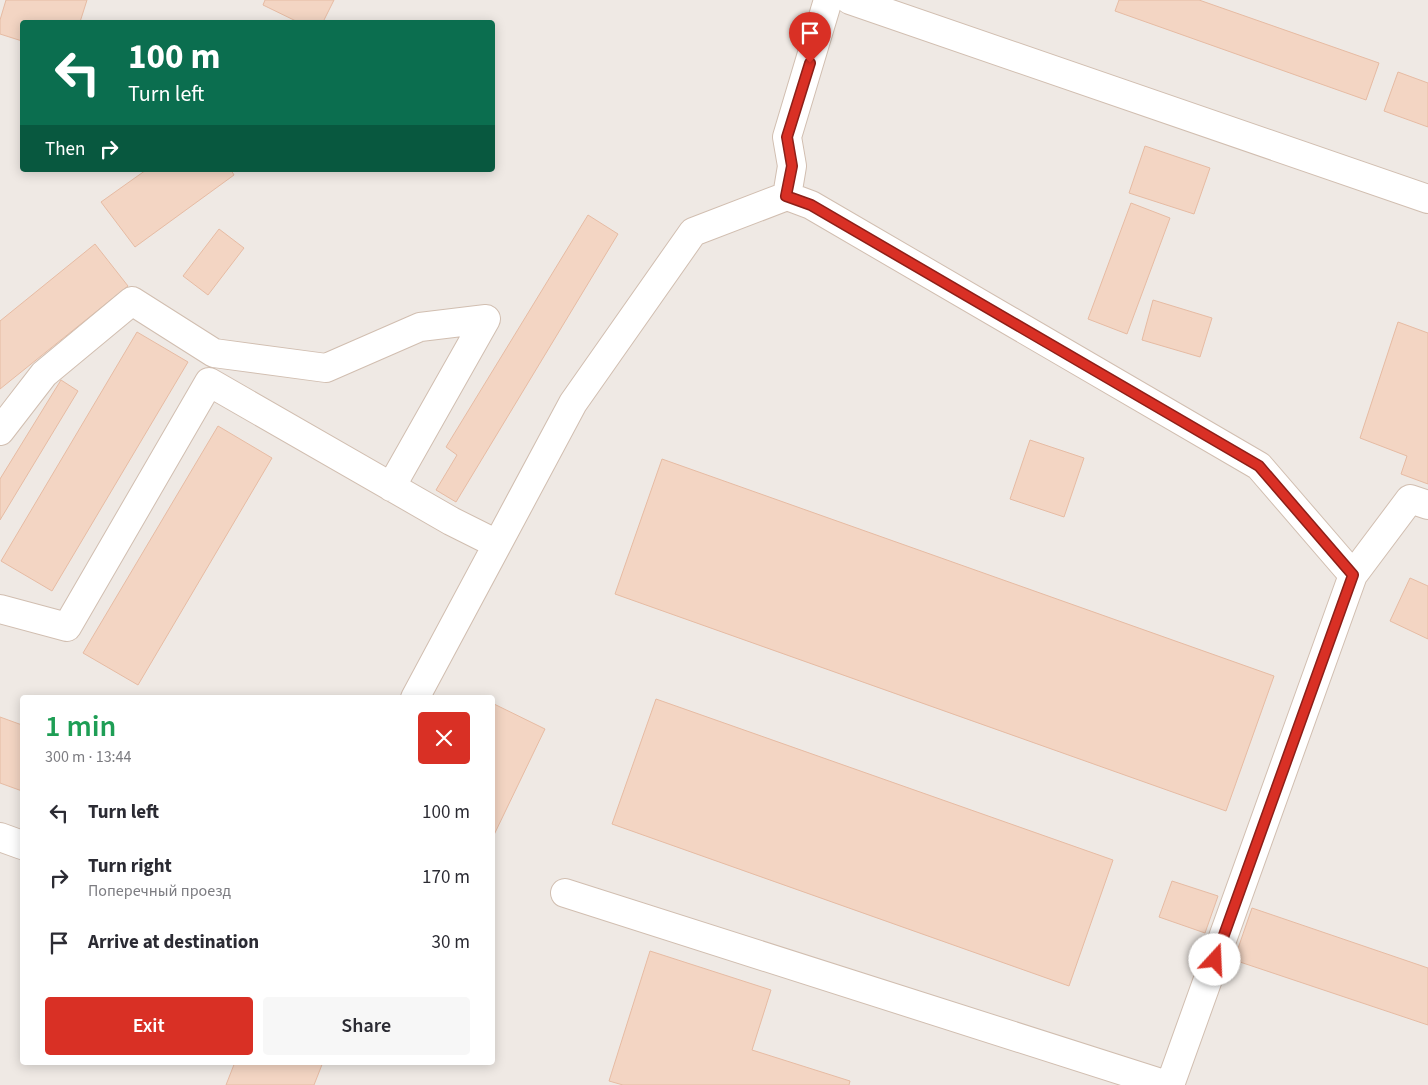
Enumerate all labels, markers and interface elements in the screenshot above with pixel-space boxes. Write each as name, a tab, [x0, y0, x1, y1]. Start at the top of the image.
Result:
pin	[789, 12, 831, 63]
icon: arrive	[796, 19, 824, 47]
text: 100 m	[128, 32, 220, 82]
icon: left	[45, 40, 110, 105]
text: Turn left	[128, 78, 204, 110]
icon: right	[95, 135, 123, 163]
text: Then	[45, 136, 85, 163]
text: 1 min	[45, 705, 116, 748]
button: close	[418, 712, 470, 764]
text: 300 m · 13:44	[45, 746, 132, 768]
icon: left	[45, 799, 73, 827]
text: Turn left	[88, 799, 159, 826]
text: 100 m	[422, 799, 470, 826]
text: Turn right	[88, 853, 172, 880]
icon: right	[45, 864, 73, 892]
text: 170 m	[422, 864, 470, 891]
text: Поперечный проезд	[88, 880, 231, 902]
icon: arrive	[45, 929, 73, 957]
text: Arrive at destination	[88, 929, 259, 956]
text: 30 m	[432, 929, 470, 956]
position arrow	[1188, 933, 1240, 985]
button: Exit	[45, 997, 253, 1055]
button: Share	[263, 997, 470, 1055]

